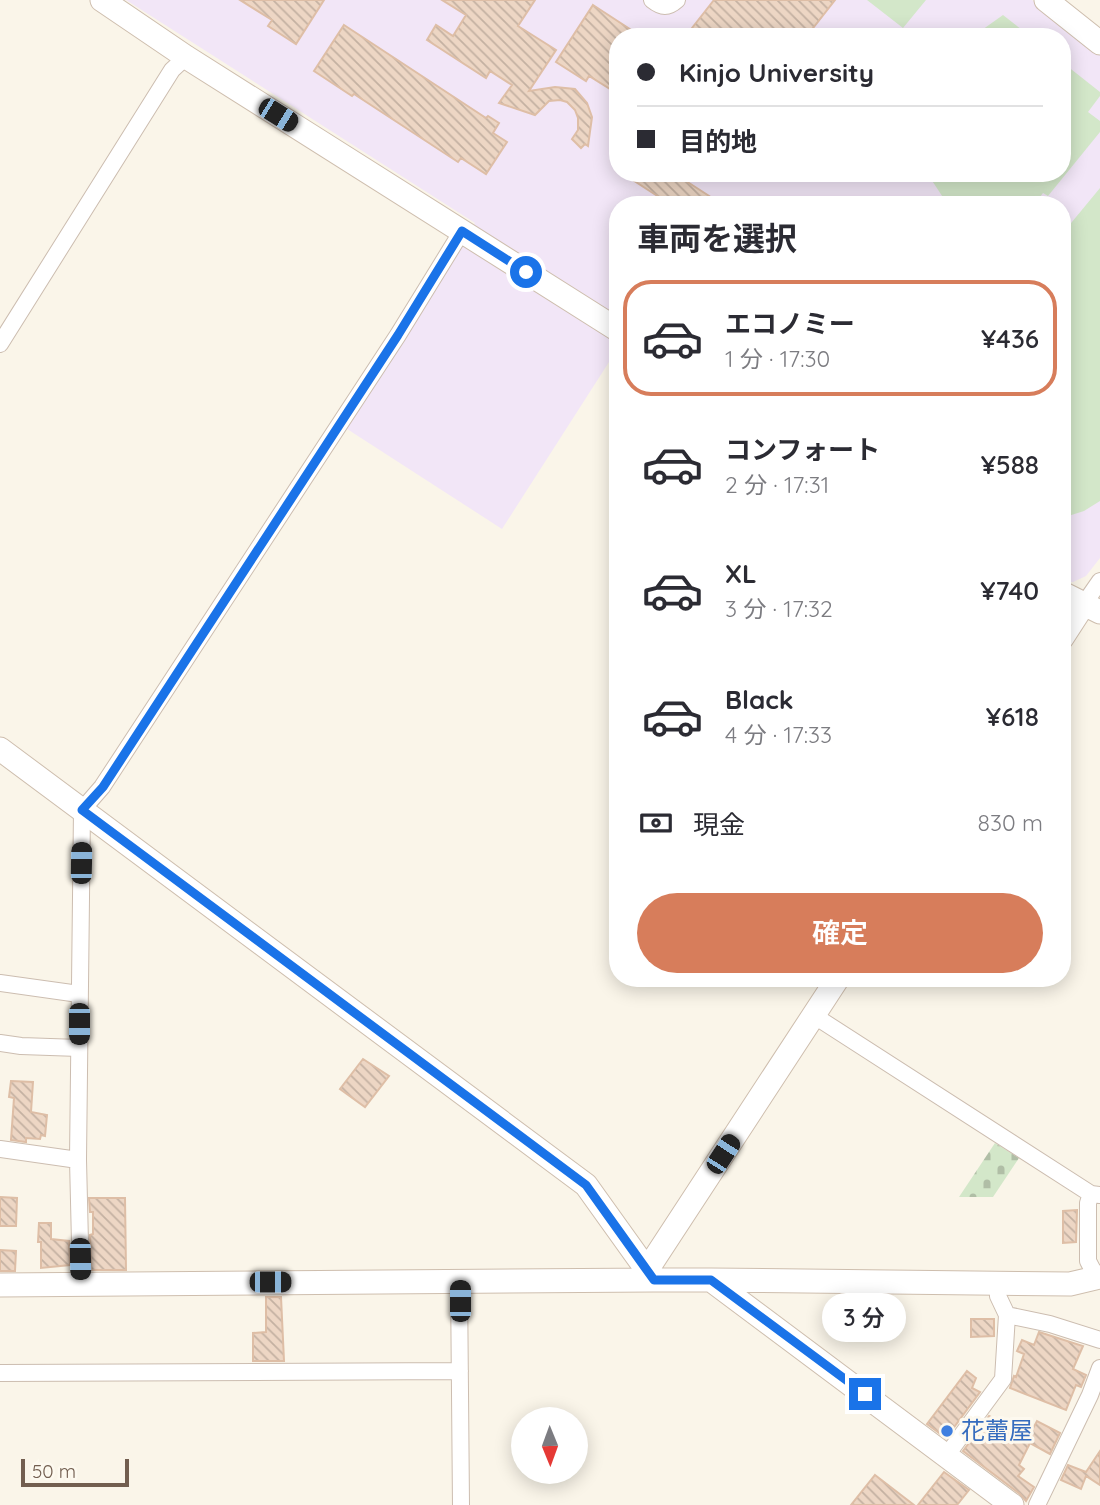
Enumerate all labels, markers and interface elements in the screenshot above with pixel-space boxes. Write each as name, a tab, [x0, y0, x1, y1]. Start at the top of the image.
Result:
text: Kinjo University	[679, 56, 874, 89]
car	[255, 95, 302, 135]
text: 目的地	[679, 125, 757, 158]
text: 車両を選択	[637, 218, 797, 258]
route start	[510, 256, 542, 288]
icon: car	[641, 307, 704, 370]
text: エコノミー	[725, 307, 855, 340]
text: ¥436	[981, 322, 1039, 355]
text: 1 分 · 17:30	[725, 344, 830, 373]
icon: car	[641, 433, 704, 496]
text: コンフォート	[725, 433, 880, 466]
text: ¥588	[981, 448, 1039, 481]
text: 2 分 · 17:31	[725, 470, 829, 499]
text: XL	[725, 557, 757, 590]
icon: car	[641, 559, 704, 622]
text: ¥740	[980, 574, 1039, 607]
text: 3 分 · 17:32	[725, 594, 833, 623]
text: Black	[725, 683, 794, 716]
icon: car	[641, 685, 704, 748]
text: ¥618	[986, 700, 1039, 733]
text: 4 分 · 17:33	[725, 720, 832, 749]
icon: cash	[637, 804, 675, 842]
text: 現金	[693, 808, 745, 841]
text: 830 m	[978, 808, 1043, 837]
car	[71, 842, 92, 884]
button: 確定	[637, 893, 1043, 973]
car	[69, 1003, 90, 1045]
car	[703, 1131, 744, 1177]
car	[70, 1238, 91, 1280]
car	[250, 1272, 292, 1293]
car	[450, 1280, 471, 1322]
callout: 3 分	[823, 1292, 907, 1342]
text: 3 分	[843, 1303, 885, 1332]
route end	[849, 1378, 881, 1410]
north arrow	[511, 1407, 588, 1484]
map controls	[511, 1407, 588, 1484]
place label: 花蕾屋	[961, 1415, 1033, 1445]
marker: 花蕾屋	[939, 1423, 955, 1439]
scale bar	[21, 1456, 130, 1488]
text: 50 m	[32, 1459, 76, 1483]

